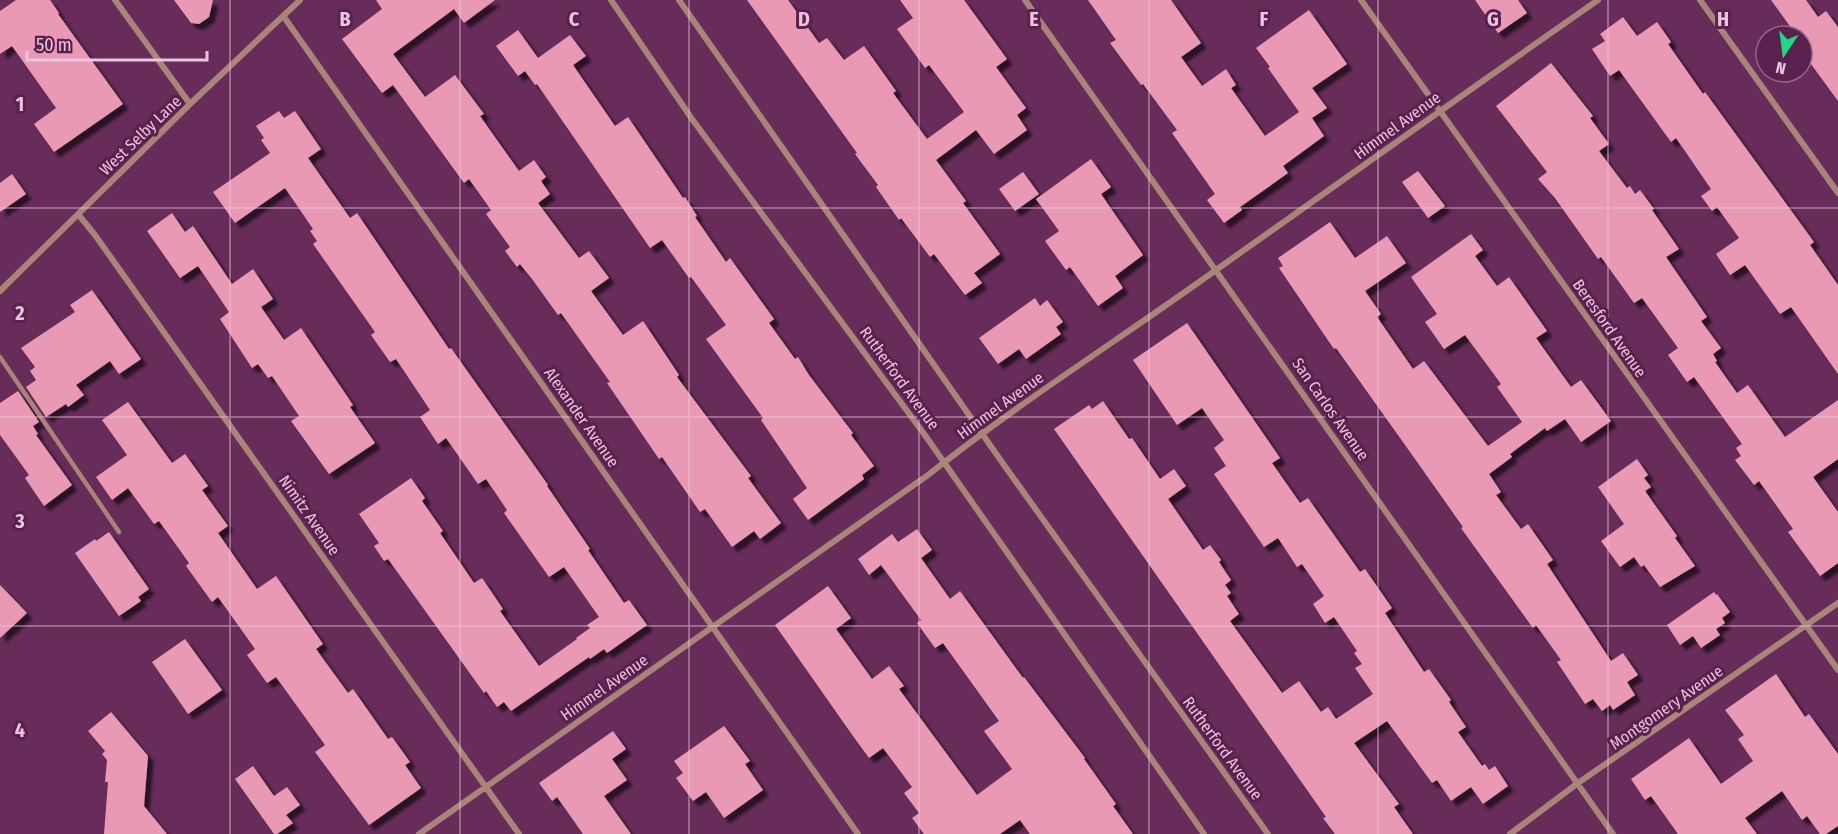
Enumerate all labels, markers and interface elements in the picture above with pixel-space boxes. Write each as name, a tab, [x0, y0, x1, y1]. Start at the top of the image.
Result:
text: B	[339, 7, 351, 31]
text: C	[569, 7, 580, 31]
text: D	[798, 7, 810, 31]
text: E	[1029, 7, 1039, 31]
text: F	[1260, 7, 1269, 31]
text: G	[1487, 7, 1499, 31]
text: H	[1717, 7, 1729, 31]
scale bar	[27, 24, 207, 62]
north arrow	[1754, 24, 1814, 84]
text: 50 m	[36, 34, 72, 56]
text: N	[1774, 58, 1788, 78]
street label: Himmel Avenue	[1350, 88, 1444, 163]
text: 1	[16, 92, 24, 116]
street label: West Selby Lane	[96, 92, 185, 179]
street label: Beresford Avenue	[1569, 276, 1650, 381]
text: 2	[14, 301, 25, 325]
street label: Rutherford Avenue	[856, 323, 943, 434]
street label: San Carlos Avenue	[1288, 354, 1373, 464]
street label: Alexander Avenue	[540, 364, 623, 471]
street label: Himmel Avenue	[953, 368, 1047, 443]
street label: Nimitz Avenue	[275, 472, 344, 559]
text: 3	[14, 509, 25, 533]
street label: Himmel Avenue	[557, 650, 652, 725]
street label: Montgomery Avenue	[1606, 661, 1727, 754]
street label: Rutherford Avenue	[1179, 693, 1266, 804]
text: 4	[15, 718, 25, 742]

